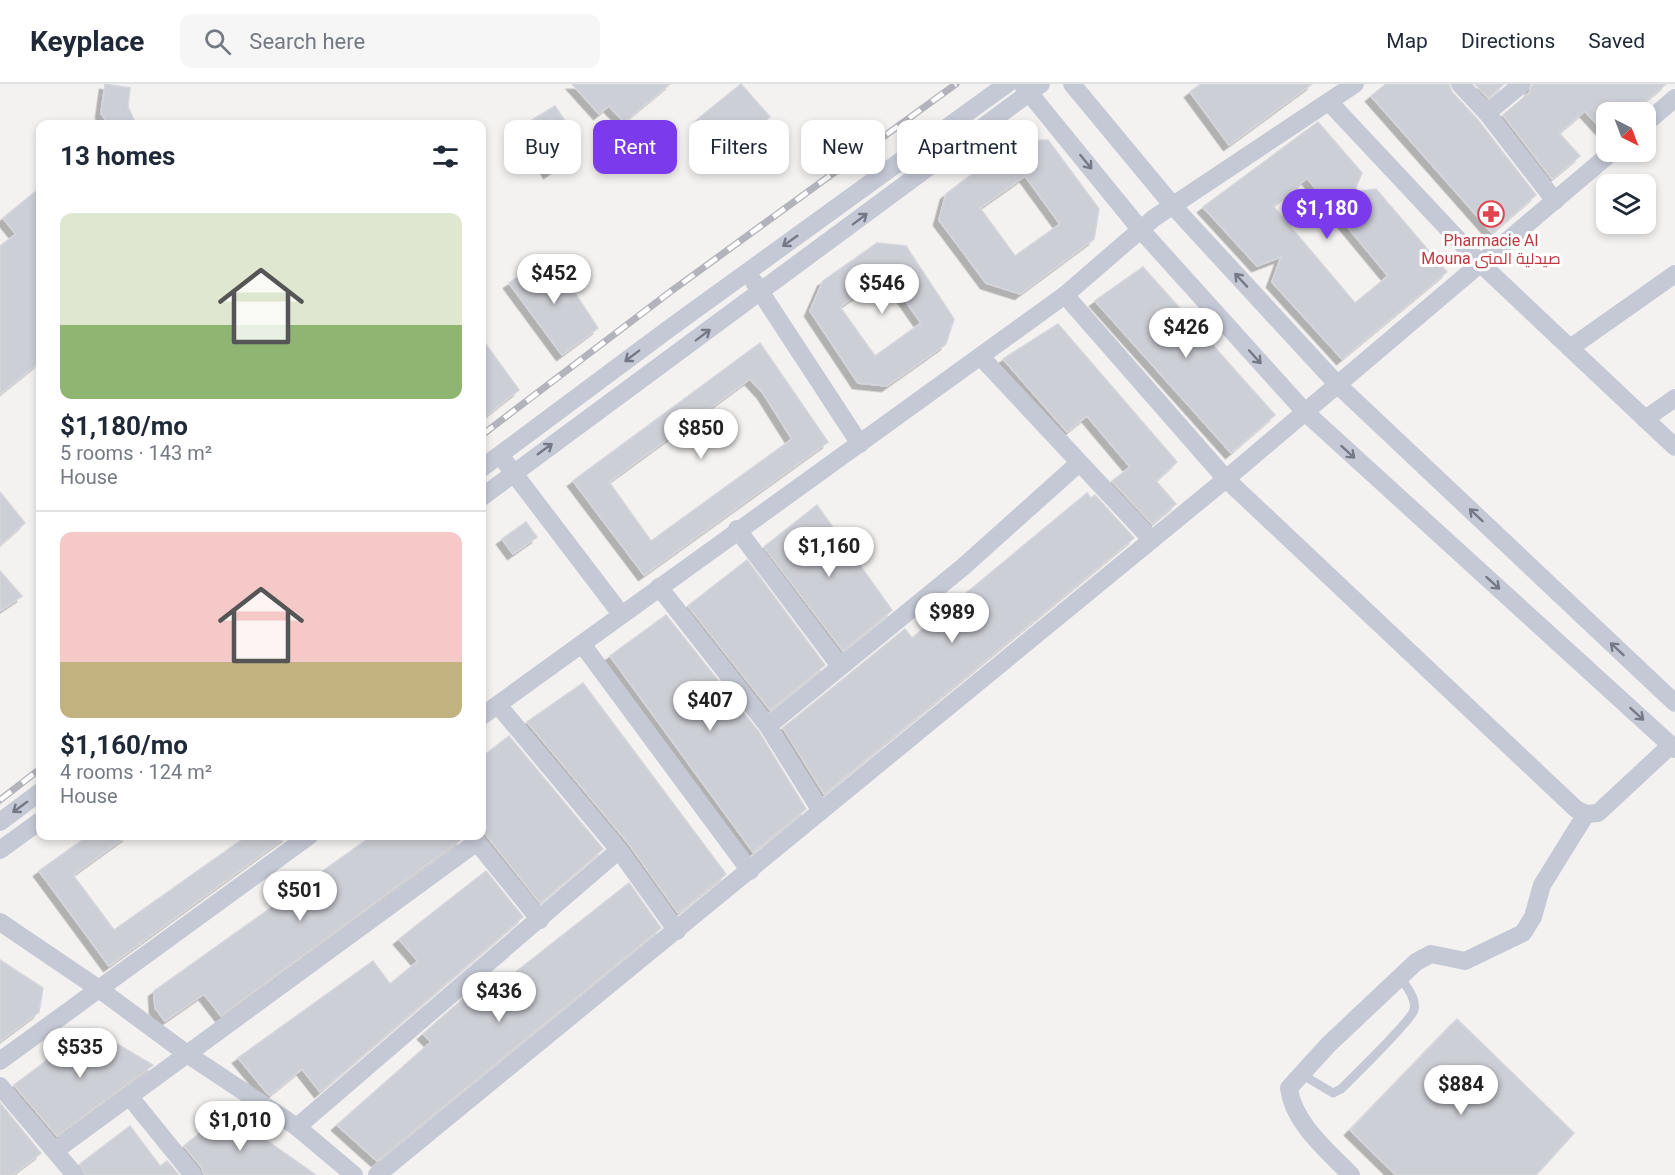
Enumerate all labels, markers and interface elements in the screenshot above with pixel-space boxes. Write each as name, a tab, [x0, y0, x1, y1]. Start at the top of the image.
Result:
search box	[180, 14, 600, 68]
text: Keyplace	[30, 25, 144, 58]
icon: search	[201, 25, 234, 58]
text: Search here	[249, 29, 365, 54]
text: Map	[1386, 29, 1428, 53]
text: Directions	[1461, 29, 1555, 53]
text: Saved	[1588, 29, 1645, 53]
north arrow	[1596, 102, 1656, 162]
map controls	[1596, 102, 1656, 234]
chip: Buy	[504, 120, 581, 174]
chip: Rent	[593, 120, 677, 174]
chip: Filters	[689, 120, 789, 174]
chip: New	[801, 120, 885, 174]
chip: Apartment	[897, 120, 1038, 174]
icon: filters	[429, 140, 462, 173]
text: 13 homes	[60, 141, 175, 171]
one-way arrow	[1079, 154, 1092, 170]
button: layers	[1596, 174, 1656, 234]
pin: $1,180	[1278, 189, 1376, 240]
text: $1,180	[1296, 196, 1358, 220]
pharmacy icon: Pharmacie Al Mouna صيدلية المنى	[1476, 199, 1506, 229]
one-way arrow	[851, 212, 867, 225]
place label: Pharmacie Al Mouna صيدلية المنى	[1421, 231, 1561, 269]
one-way arrow	[782, 235, 798, 247]
icon: home	[207, 252, 315, 360]
pin: $452	[518, 254, 590, 305]
text: $452	[531, 261, 577, 285]
pin: $546	[846, 264, 918, 315]
text: $546	[859, 271, 905, 295]
one-way arrow	[1235, 273, 1249, 288]
pin: $426	[1150, 308, 1222, 359]
text: $426	[1163, 315, 1209, 339]
one-way arrow	[695, 329, 711, 341]
one-way arrow	[624, 349, 640, 362]
one-way arrow	[1248, 349, 1262, 364]
pin: $850	[665, 409, 737, 460]
text: $1,180/mo	[60, 411, 188, 441]
text: $850	[678, 416, 724, 440]
text: 5 rooms · 143 m²	[60, 441, 212, 465]
one-way arrow	[537, 443, 553, 456]
one-way arrow	[1341, 445, 1356, 459]
text: House	[60, 465, 118, 489]
one-way arrow	[1468, 508, 1483, 522]
pin: $1,160	[780, 527, 878, 578]
text: $1,160	[798, 534, 860, 558]
icon: home	[207, 571, 315, 679]
one-way arrow	[1485, 576, 1500, 590]
pin: $989	[916, 593, 988, 644]
text: $989	[929, 600, 975, 624]
one-way arrow	[1610, 642, 1625, 656]
pin: $407	[674, 681, 746, 732]
text: $407	[687, 688, 733, 712]
one-way arrow	[1629, 707, 1644, 721]
text: $1,160/mo	[60, 730, 188, 760]
text: 4 rooms · 124 m²	[60, 760, 212, 784]
text: House	[60, 784, 118, 808]
one-way arrow	[13, 801, 29, 813]
pin: $501	[264, 871, 336, 922]
text: $501	[277, 878, 323, 902]
pin: $436	[463, 972, 535, 1023]
text: $436	[476, 979, 522, 1003]
pin: $535	[44, 1028, 116, 1079]
text: $535	[57, 1035, 103, 1059]
pin: $884	[1425, 1065, 1497, 1116]
text: $884	[1438, 1072, 1484, 1096]
pin: $1,010	[191, 1101, 289, 1152]
text: $1,010	[209, 1108, 271, 1132]

